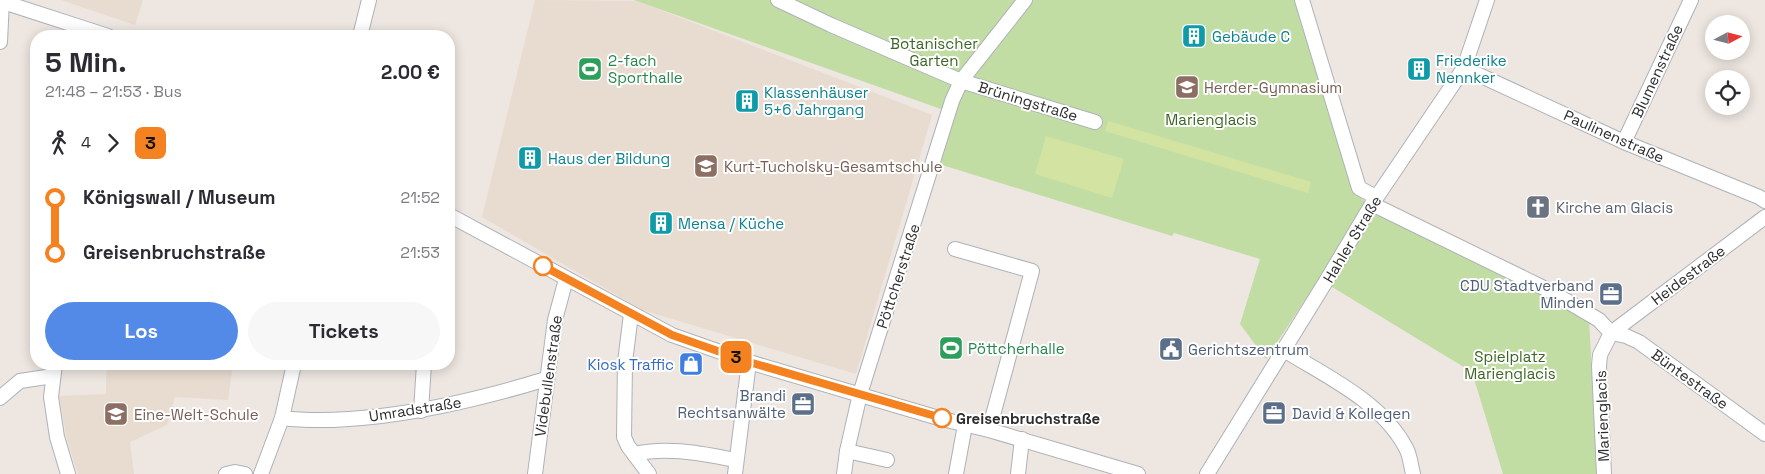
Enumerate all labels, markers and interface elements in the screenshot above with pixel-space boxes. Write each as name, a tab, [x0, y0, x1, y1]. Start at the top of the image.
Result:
north arrow	[1705, 15, 1750, 60]
map controls	[1705, 15, 1750, 115]
street label: Blumenstraße	[1627, 21, 1687, 121]
building icon: Gebäude C	[1181, 23, 1207, 49]
place label: Gebäude C	[1212, 27, 1290, 46]
park label: Botanischer Garten	[890, 34, 978, 70]
text: 5 Min.	[45, 44, 127, 80]
place label: 2-fach Sporthalle	[608, 51, 683, 87]
place label: Friederike Nennker	[1436, 51, 1507, 87]
sports icon: 2-fach Sporthalle	[577, 56, 603, 82]
building icon: Friederike Nennker	[1406, 56, 1432, 82]
text: 2.00 €	[381, 60, 440, 85]
button: locate	[1705, 70, 1750, 115]
school or university icon: Herder-Gymnasium	[1174, 74, 1200, 100]
street label: Brüningstraße	[976, 77, 1080, 125]
place label: Herder-Gymnasium	[1204, 78, 1342, 97]
text: 21:48 – 21:53 · Bus	[45, 81, 182, 102]
place label: Klassenhäuser 5+6 Jahrgang	[764, 83, 869, 119]
building icon: Klassenhäuser 5+6 Jahrgang	[734, 88, 760, 114]
street label: Paulinenstraße	[1561, 105, 1667, 167]
park label: Marienglacis	[1165, 110, 1257, 129]
icon: walk	[45, 129, 73, 157]
icon: forward	[99, 129, 127, 157]
text: 3	[145, 131, 156, 154]
text: 4	[81, 132, 91, 153]
building icon: Haus der Bildung	[517, 145, 543, 171]
place label: Haus der Bildung	[548, 149, 670, 168]
school or university icon: Kurt-Tucholsky-Gesamtschule	[693, 153, 719, 179]
place label: Kurt-Tucholsky-Gesamtschule	[724, 157, 943, 176]
text: Königswall / Museum	[83, 185, 275, 210]
text: 21:52	[401, 187, 440, 208]
street label: Hahler Straße	[1319, 192, 1385, 286]
church icon: Kirche am Glacis	[1525, 194, 1551, 220]
place label: Kirche am Glacis	[1556, 198, 1673, 217]
building icon: Mensa / Küche	[648, 210, 674, 236]
place label: Mensa / Küche	[678, 214, 784, 233]
street label: Pöttcherstraße	[872, 221, 924, 331]
text: Greisenbruchstraße	[83, 240, 266, 265]
street label: Heidestraße	[1647, 241, 1729, 309]
text: 21:53	[400, 242, 440, 263]
unlabelled marker	[533, 256, 553, 276]
place label: CDU Stadtverband Minden	[1460, 276, 1594, 312]
office icon: CDU Stadtverband Minden	[1598, 281, 1624, 307]
button: Los	[45, 302, 238, 360]
button: Tickets	[248, 302, 440, 360]
street label: Videbullenstraße	[530, 314, 566, 438]
sports icon: Pöttcherhalle	[938, 335, 964, 361]
public building icon: Gerichtszentrum	[1158, 336, 1184, 362]
place label: Pöttcherhalle	[968, 339, 1065, 358]
place label: Gerichtszentrum	[1188, 340, 1309, 359]
line badge: 3	[720, 341, 752, 373]
text: 3	[731, 345, 741, 368]
street label: Büntestraße	[1648, 345, 1732, 413]
park label: Spielplatz Marienglacis	[1464, 347, 1556, 383]
shop icon: Kiosk Traffic	[678, 351, 704, 377]
place label: Kiosk Traffic	[587, 355, 674, 374]
street label: Marienglacis	[1591, 370, 1613, 462]
place label: Brandi Rechtsanwälte	[678, 386, 786, 422]
office icon: Brandi Rechtsanwälte	[790, 391, 816, 417]
street label: Umradstraße	[367, 392, 463, 426]
office icon: David & Kollegen	[1261, 400, 1287, 426]
school or university icon: Eine-Welt-Schule	[103, 401, 129, 427]
place label: David & Kollegen	[1292, 404, 1410, 423]
place label: Eine-Welt-Schule	[134, 405, 259, 424]
marker: Greisenbruchstraße	[932, 408, 952, 428]
place label: Greisenbruchstraße	[956, 409, 1101, 428]

